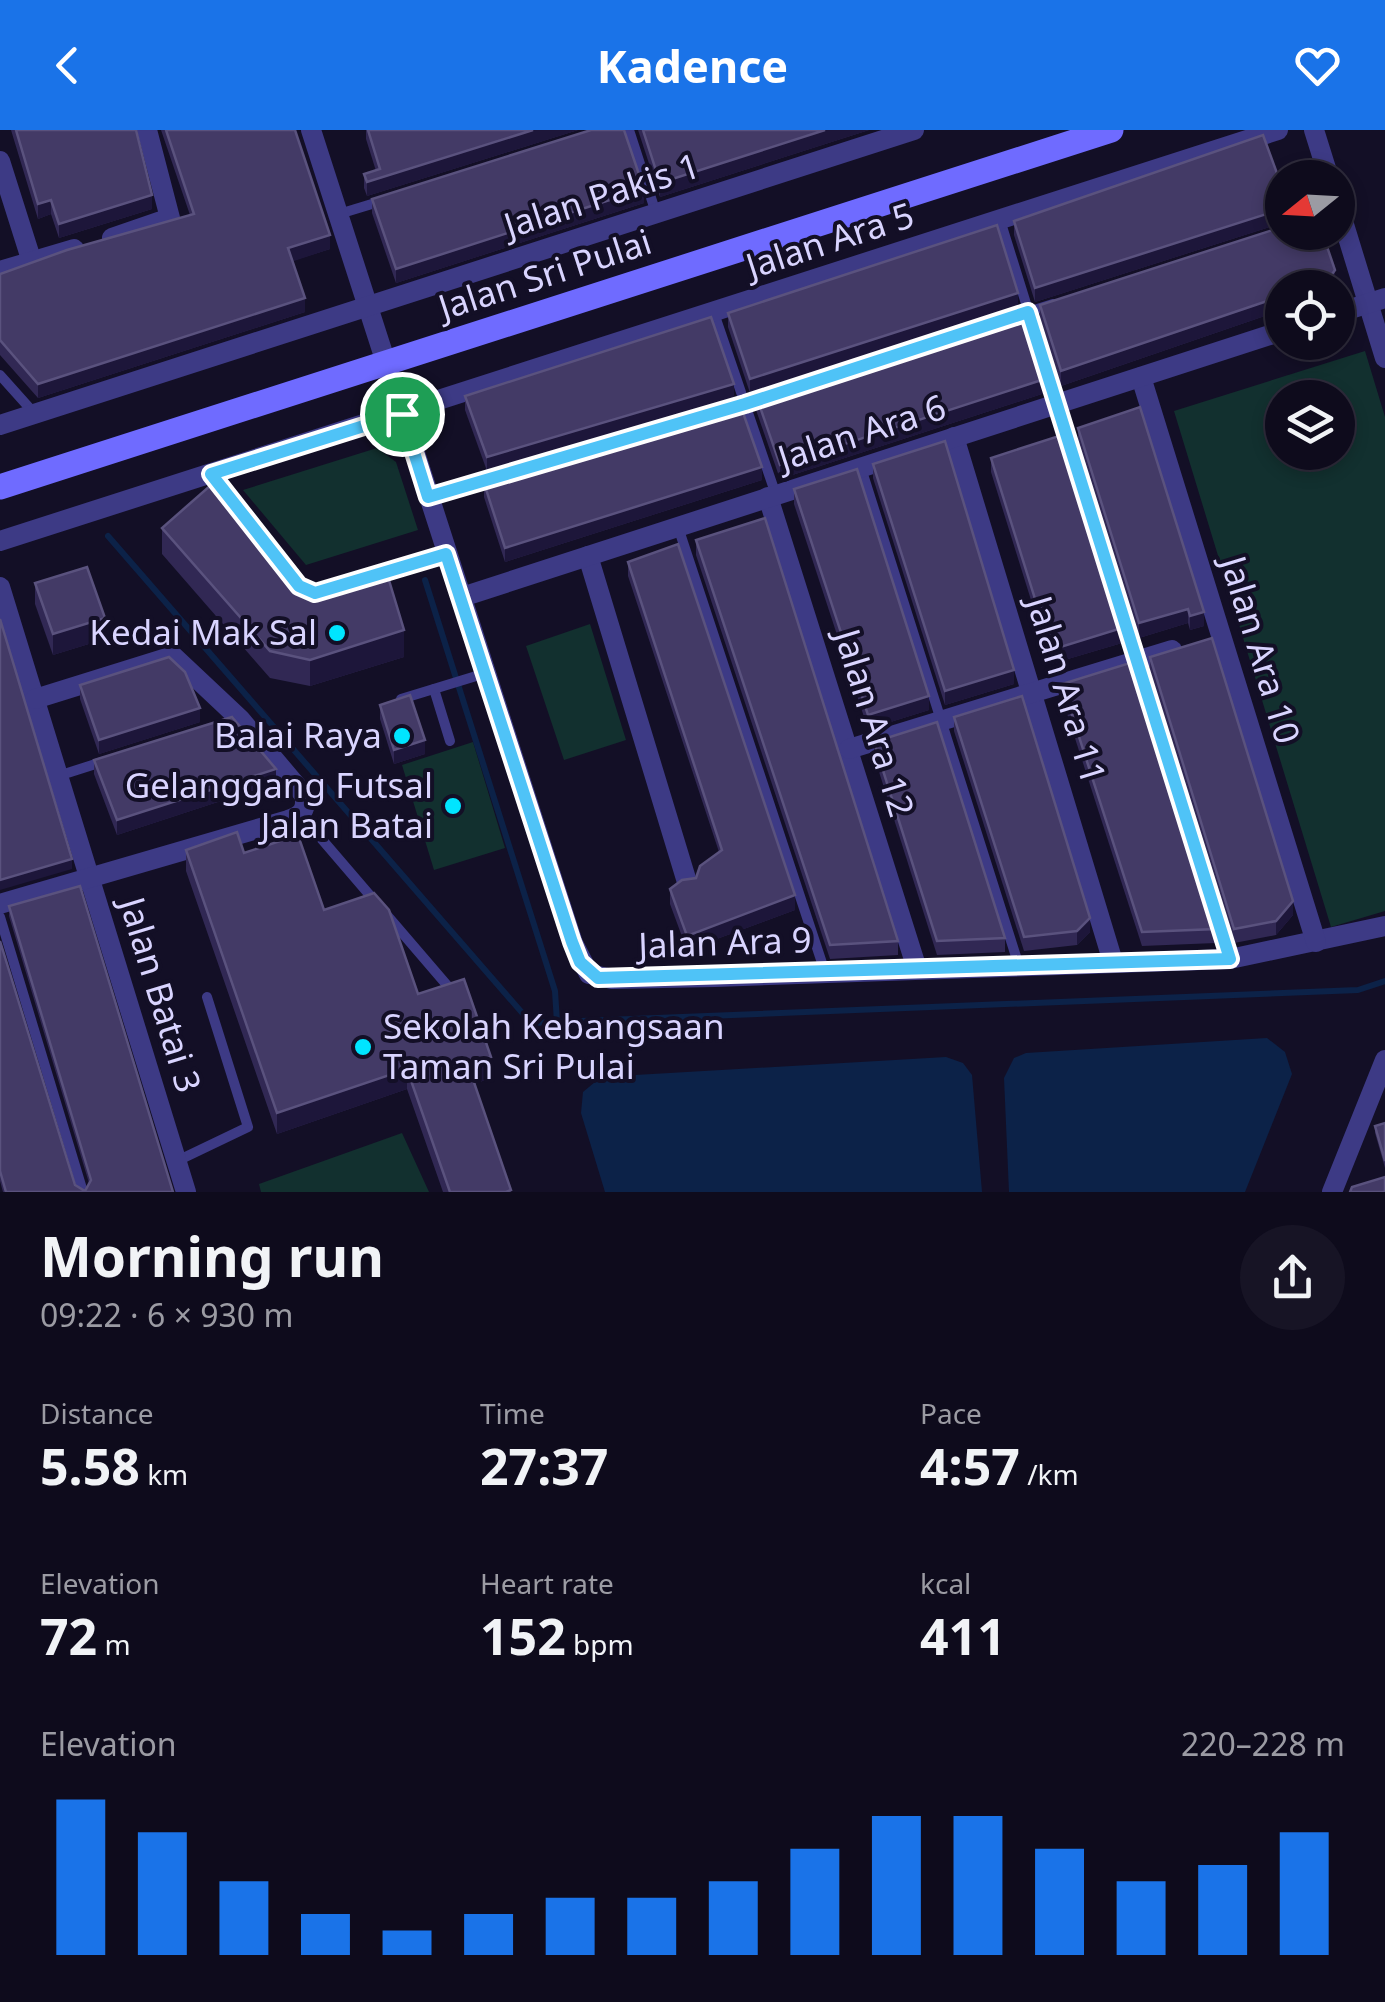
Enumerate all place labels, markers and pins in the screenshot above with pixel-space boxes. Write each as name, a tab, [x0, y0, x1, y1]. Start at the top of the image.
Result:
pin	[360, 372, 445, 457]
place label: Kedai Mak Sal	[89, 608, 317, 655]
marker: Kedai Mak Sal	[326, 622, 348, 644]
place label: Balai Raya	[214, 711, 382, 758]
marker: Balai Raya	[391, 725, 413, 747]
place label: Gelanggang Futsal Jalan Batai	[125, 761, 433, 848]
marker: Gelanggang Futsal Jalan Batai	[442, 795, 464, 817]
place label: Sekolah Kebangsaan Taman Sri Pulai	[383, 1002, 725, 1089]
marker: Sekolah Kebangsaan Taman Sri Pulai	[352, 1036, 374, 1058]

